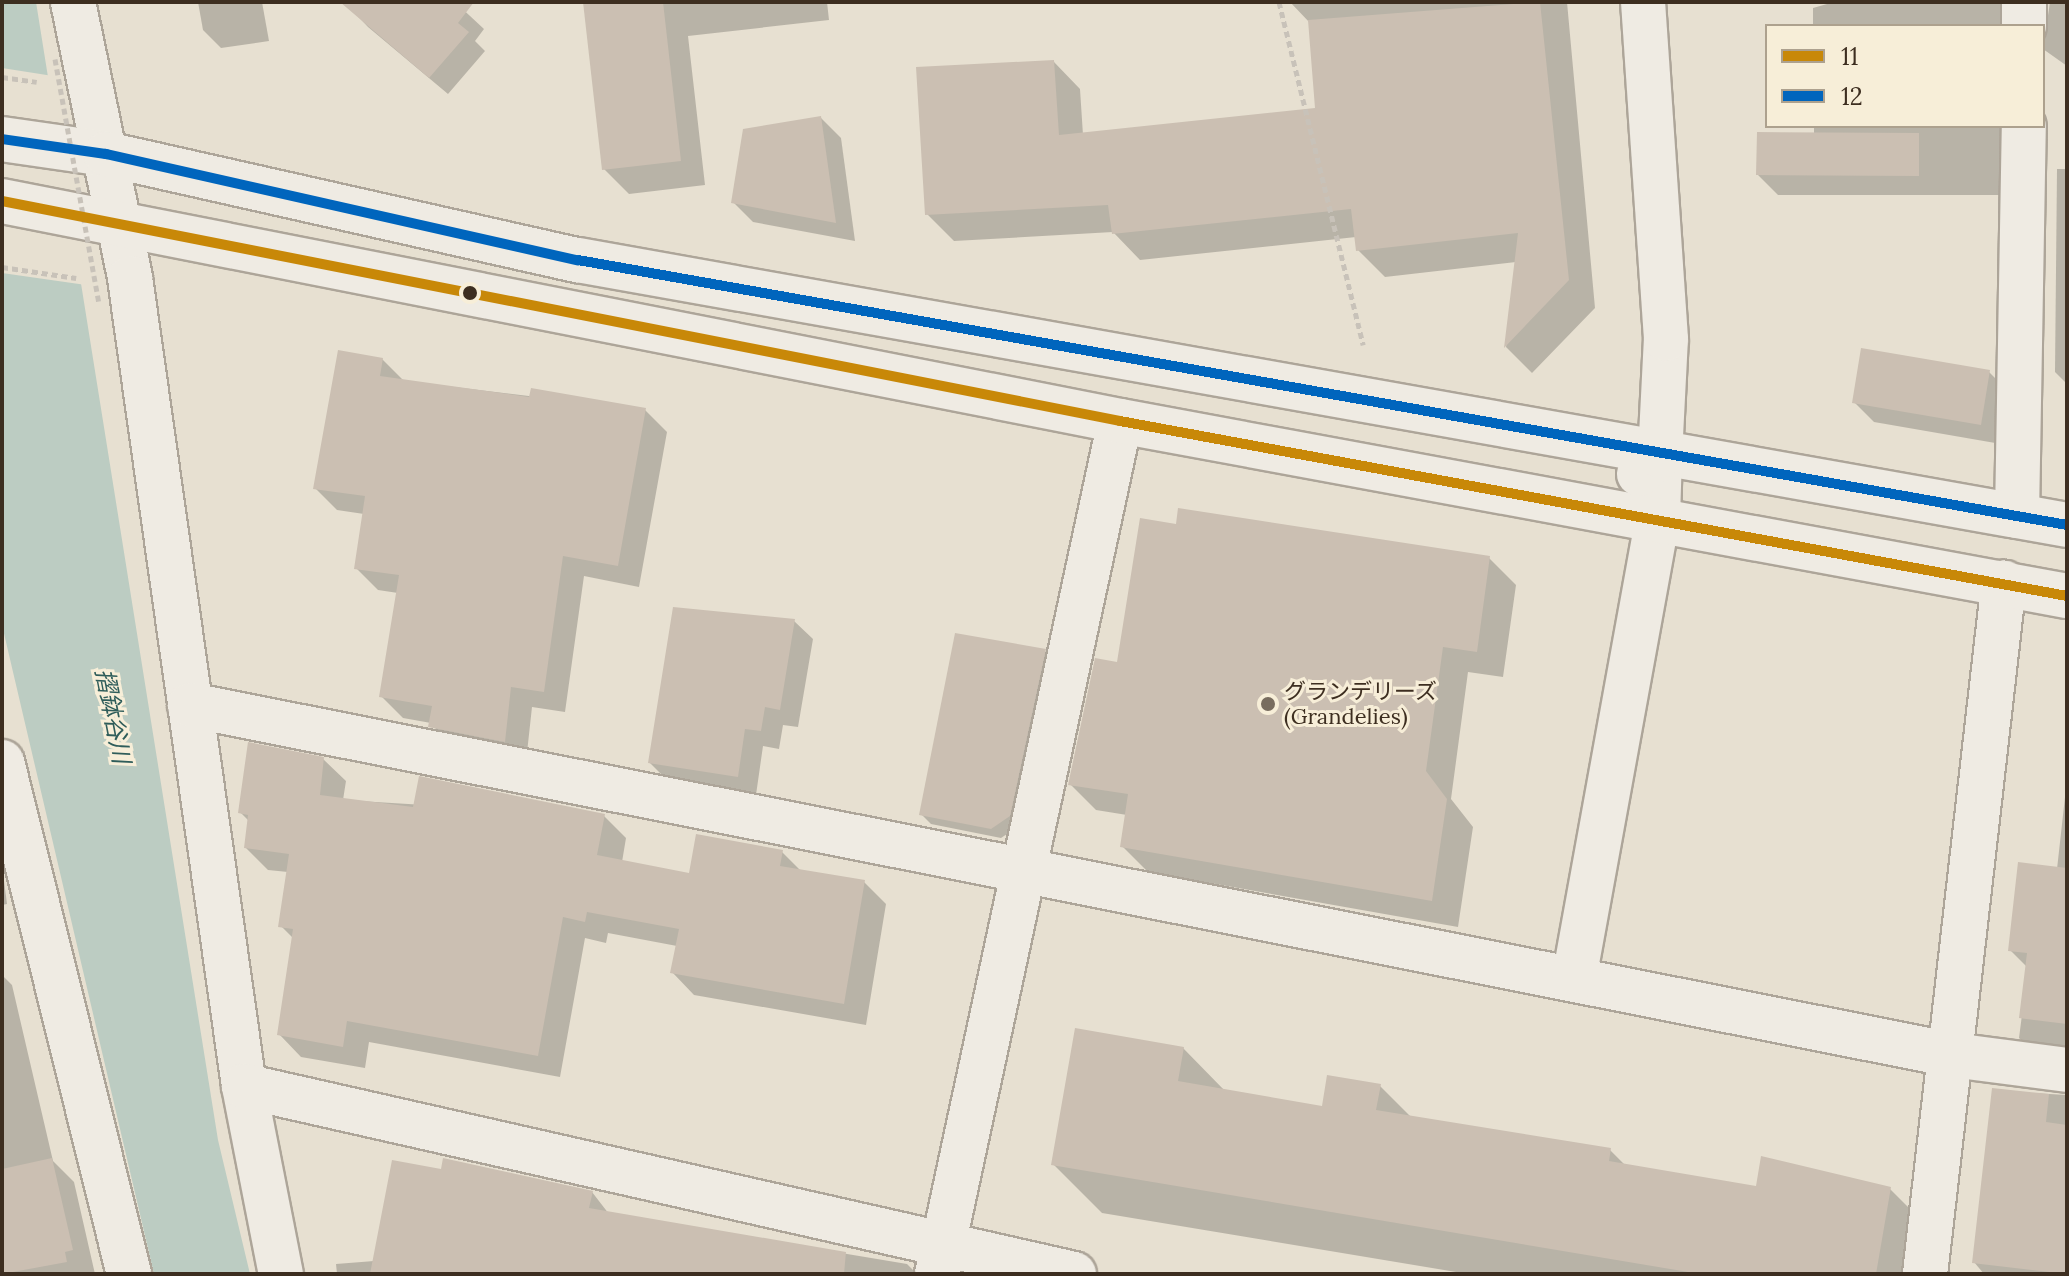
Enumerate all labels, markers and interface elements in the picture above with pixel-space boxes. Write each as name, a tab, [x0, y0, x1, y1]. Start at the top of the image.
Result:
legend	[1765, 24, 2045, 128]
text: 11	[1841, 41, 1858, 72]
text: 12	[1841, 81, 1863, 112]
unlabelled marker	[462, 285, 478, 301]
water label: 摺鉢谷川	[90, 666, 136, 766]
place label: グランデリーズ (Grandelies)	[1284, 678, 1438, 730]
marker: グランデリーズ (Grandelies)	[1259, 695, 1277, 713]

